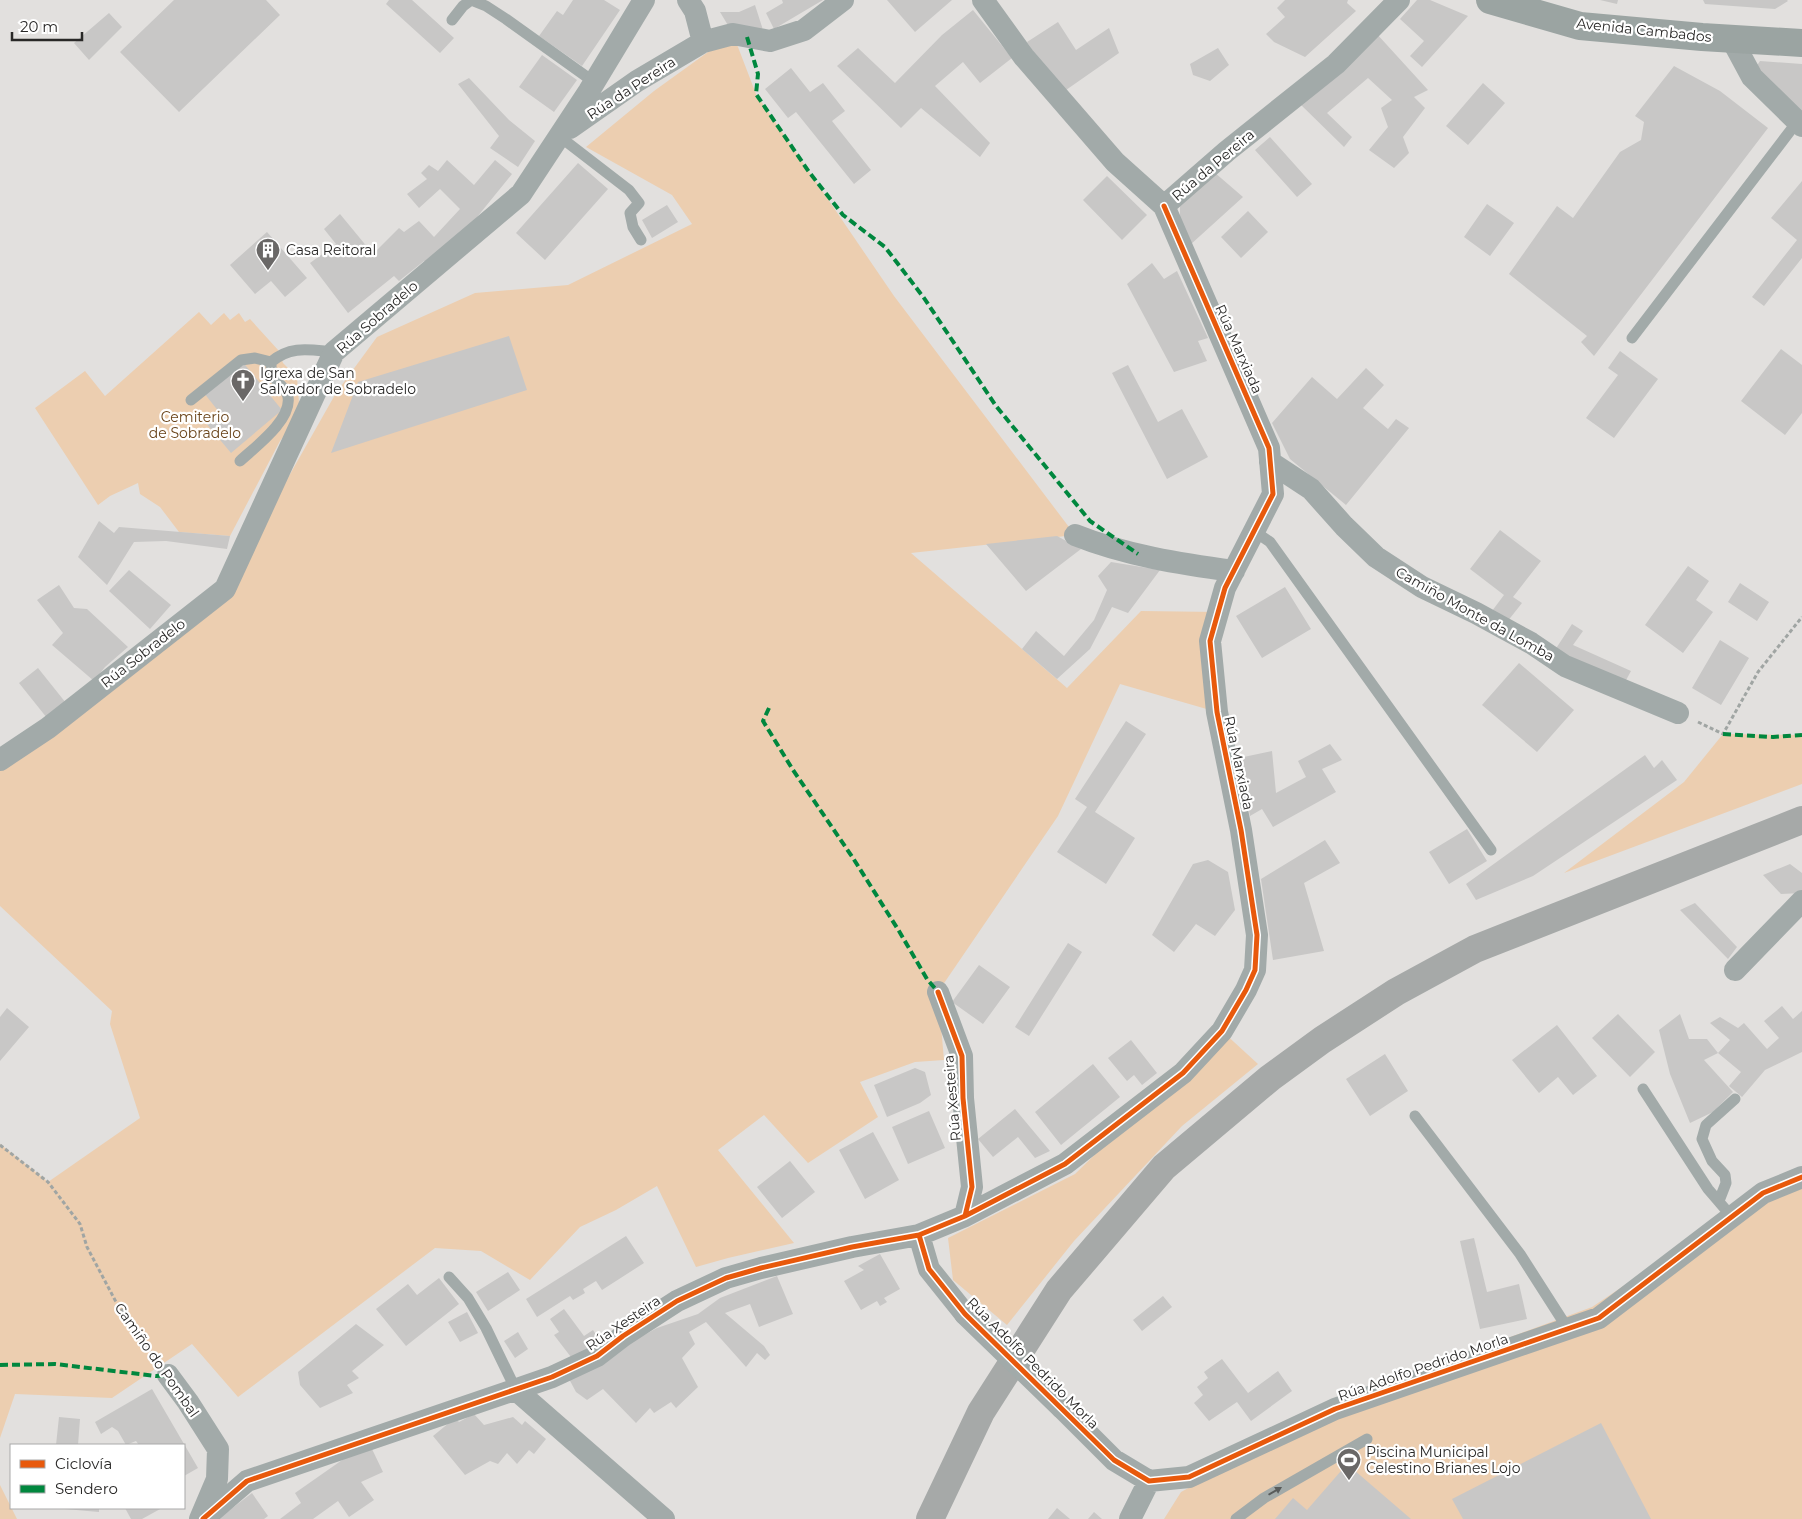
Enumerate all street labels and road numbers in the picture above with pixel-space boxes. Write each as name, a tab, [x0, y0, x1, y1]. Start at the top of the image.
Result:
street label: Avenida Cambados	[1575, 14, 1713, 46]
street label: Rúa da Pereira	[583, 53, 679, 123]
street label: Rúa da Pereira	[1168, 125, 1258, 205]
street label: Rúa Sobradelo	[333, 277, 422, 357]
street label: Rúa Marxiada	[1211, 302, 1267, 396]
street label: Camiño Monte da Lomba	[1393, 563, 1557, 665]
street label: Rúa Sobradelo	[97, 614, 189, 692]
street label: Rúa Marxiada	[1220, 714, 1258, 812]
street label: Rúa Xesteira	[939, 1054, 965, 1142]
street label: Rúa Xesteira	[582, 1291, 664, 1355]
street label: Rúa Adolfo Pedrido Morla	[963, 1293, 1103, 1433]
street label: Camiño do Pombal	[111, 1299, 203, 1421]
street label: Rúa Adolfo Pedrido Morla	[1335, 1329, 1511, 1405]

